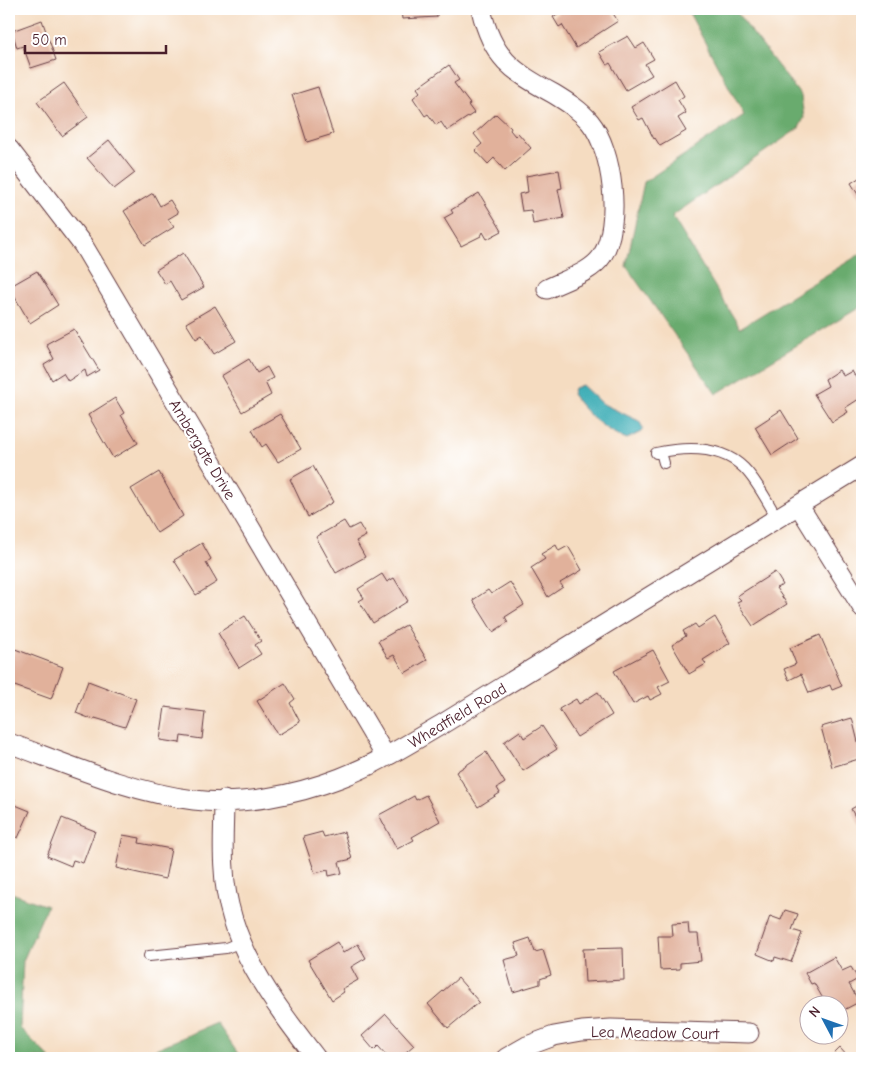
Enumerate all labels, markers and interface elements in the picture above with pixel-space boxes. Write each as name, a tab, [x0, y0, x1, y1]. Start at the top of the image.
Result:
scale bar	[25, 22, 166, 54]
text: 50 m	[32, 31, 67, 49]
street label: Ambergate Drive	[165, 396, 239, 503]
street label: Wheatfield Road	[405, 679, 510, 752]
north arrow	[798, 994, 848, 1044]
text: N	[805, 1003, 824, 1021]
street label: Lea Meadow Court	[591, 1023, 720, 1043]

